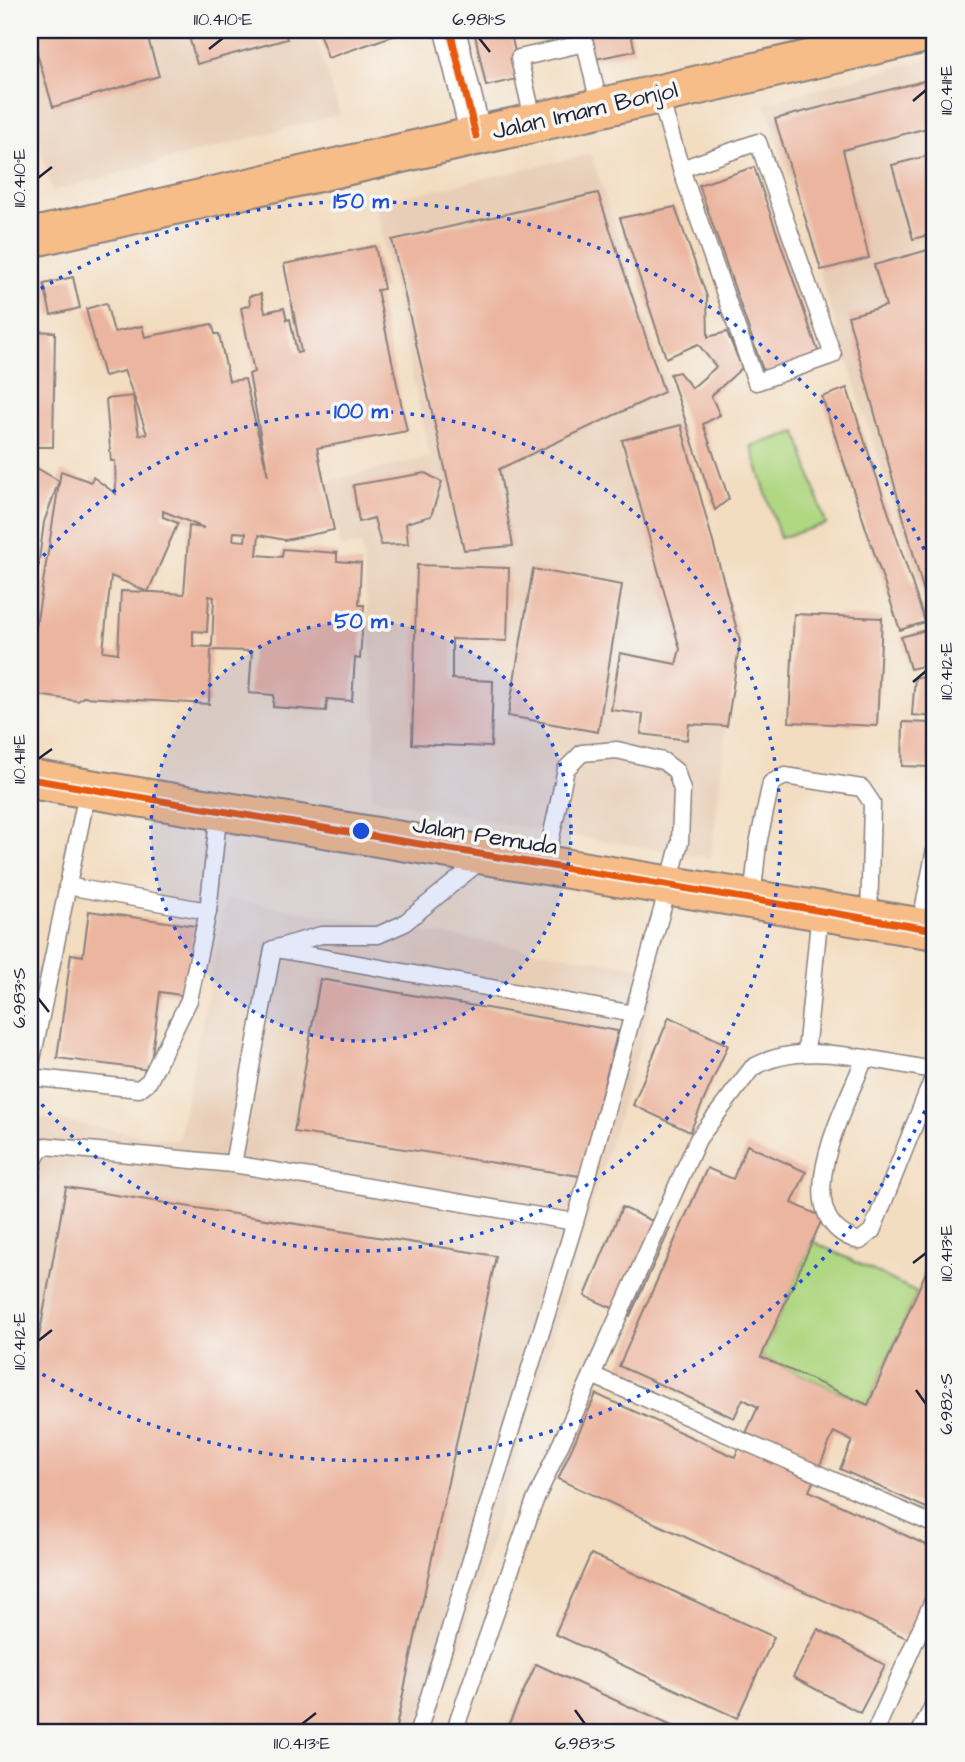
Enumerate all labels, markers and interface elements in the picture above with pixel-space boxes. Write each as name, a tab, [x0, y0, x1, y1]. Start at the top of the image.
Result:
text: 110.410°E	[193, 7, 253, 32]
text: 6.981°S	[452, 7, 506, 32]
text: 110.411°E	[934, 65, 959, 115]
street label: Jalan Imam Bonjol	[489, 73, 681, 149]
text: 110.410°E	[7, 148, 32, 208]
text: 150 m	[333, 187, 389, 216]
text: 100 m	[334, 397, 389, 426]
text: 50 m	[335, 607, 388, 636]
text: 110.412°E	[934, 642, 959, 700]
text: 110.411°E	[7, 734, 32, 784]
street label: Jalan Pemuda	[410, 808, 560, 864]
centre of rings	[349, 819, 373, 843]
text: 6.983°S	[7, 968, 32, 1028]
text: 110.413°E	[934, 1224, 959, 1281]
text: 110.412°E	[7, 1312, 32, 1370]
text: 6.982°S	[934, 1373, 959, 1435]
text: 110.413°E	[274, 1731, 331, 1756]
text: 6.983°S	[555, 1731, 615, 1756]

